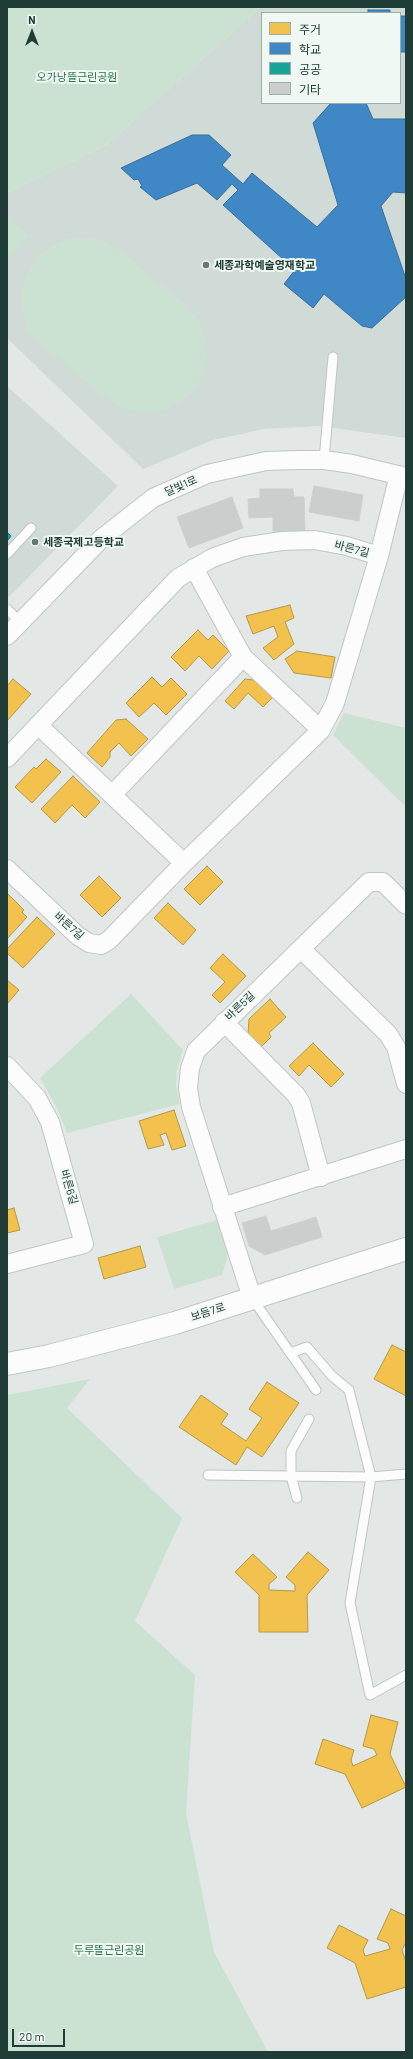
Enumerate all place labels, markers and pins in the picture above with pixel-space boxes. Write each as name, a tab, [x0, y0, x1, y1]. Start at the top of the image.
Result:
place label: 세종과학예술영재학교	[214, 258, 315, 272]
marker: 세종과학예술영재학교	[201, 260, 211, 270]
place label: 세종국제고등학교	[43, 535, 124, 549]
marker: 세종국제고등학교	[30, 537, 40, 547]

